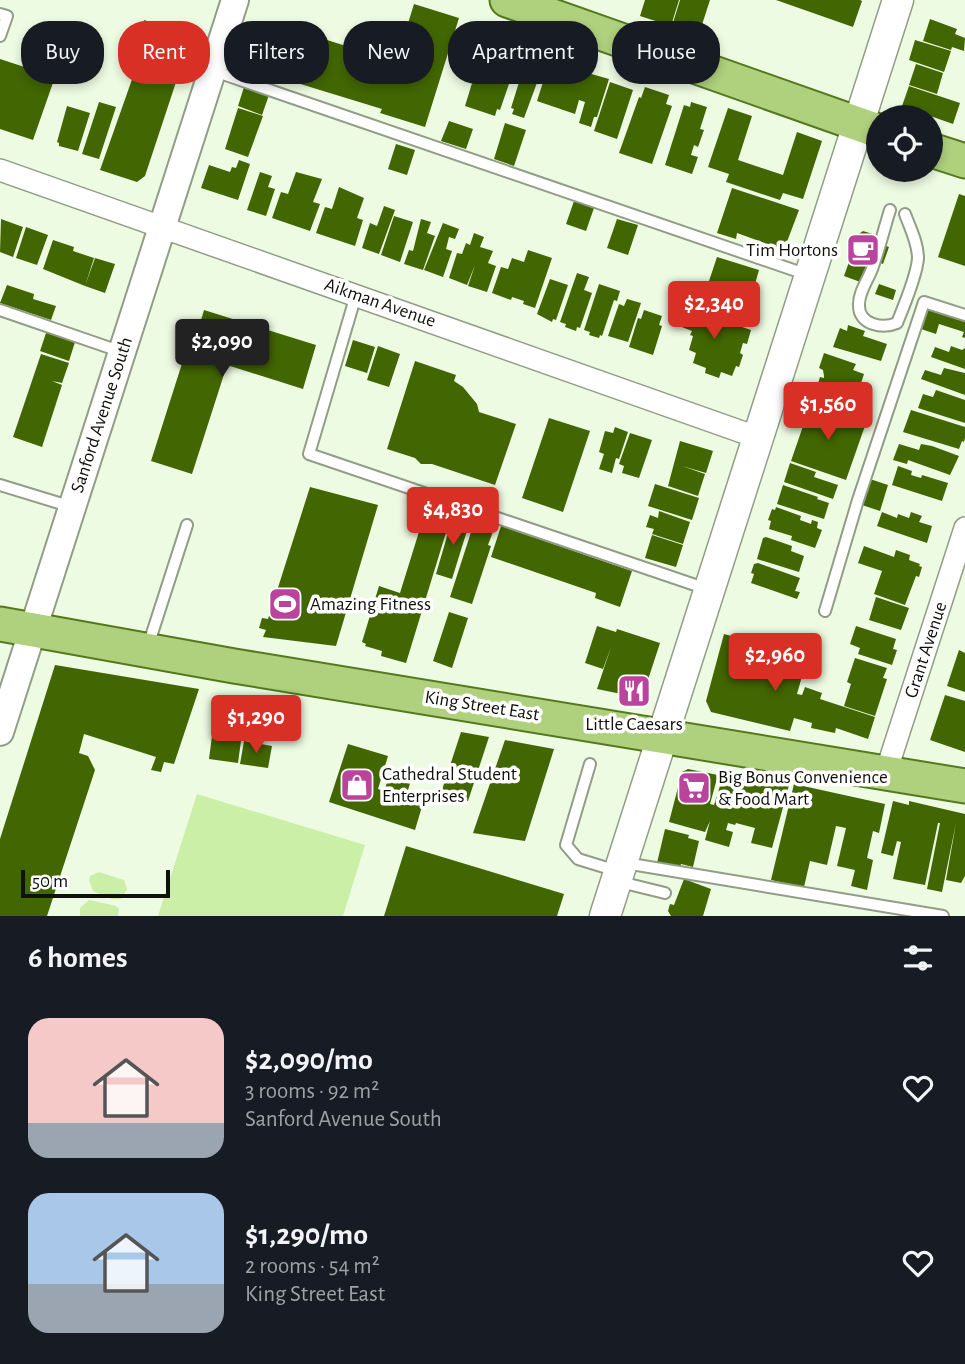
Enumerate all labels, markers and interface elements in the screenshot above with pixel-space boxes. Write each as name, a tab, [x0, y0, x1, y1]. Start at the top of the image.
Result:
chip: Buy	[21, 21, 104, 84]
chip: Rent	[118, 21, 210, 84]
chip: Filters	[224, 21, 329, 84]
chip: New	[343, 21, 434, 84]
chip: Apartment	[448, 21, 598, 84]
chip: House	[612, 21, 720, 84]
map controls	[866, 105, 943, 182]
button: locate	[866, 105, 943, 182]
cafe icon: Tim Hortons	[844, 231, 882, 269]
place label: Tim Hortons	[746, 241, 838, 260]
street label: Aikman Avenue	[322, 275, 438, 331]
pin: $2,340	[657, 282, 771, 341]
text: $2,340	[684, 292, 744, 315]
pin: $2,090	[165, 320, 279, 379]
text: $2,090	[191, 330, 253, 353]
street label: Sanford Avenue South	[68, 335, 136, 495]
pin: $1,560	[771, 382, 885, 442]
text: $1,560	[800, 393, 856, 416]
pin: $4,830	[396, 488, 510, 547]
text: $4,830	[423, 498, 483, 521]
sports icon: Amazing Fitness	[266, 585, 304, 623]
place label: Amazing Fitness	[310, 595, 431, 614]
street label: Grant Avenue	[902, 600, 950, 700]
pin: $2,960	[718, 634, 832, 693]
text: $2,960	[745, 644, 805, 667]
restaurant icon: Little Caesars	[615, 672, 653, 710]
street label: King Street East	[423, 688, 541, 724]
pin: $1,290	[199, 696, 313, 755]
text: $1,290	[227, 706, 285, 729]
place label: Little Caesars	[585, 715, 683, 734]
place label: Cathedral Student Enterprises	[382, 765, 517, 806]
shop icon: Cathedral Student Enterprises	[338, 766, 376, 804]
place label: Big Bonus Convenience & Food Mart	[718, 768, 888, 809]
supermarket icon: Big Bonus Convenience & Food Mart	[675, 769, 713, 807]
scale bar	[21, 867, 170, 899]
text: 50 m	[32, 872, 68, 891]
icon: filters	[899, 939, 937, 977]
text: 6 homes	[28, 943, 128, 973]
text: $2,090/mo	[245, 1045, 373, 1075]
icon: home	[84, 1046, 168, 1130]
icon: heart	[899, 1069, 937, 1107]
text: 3 rooms · 92 m²	[245, 1080, 379, 1103]
text: Sanford Avenue South	[245, 1108, 442, 1131]
text: $1,290/mo	[245, 1220, 368, 1250]
icon: home	[84, 1221, 168, 1305]
icon: heart	[899, 1244, 937, 1282]
text: 2 rooms · 54 m²	[245, 1255, 380, 1278]
text: King Street East	[245, 1283, 385, 1306]

